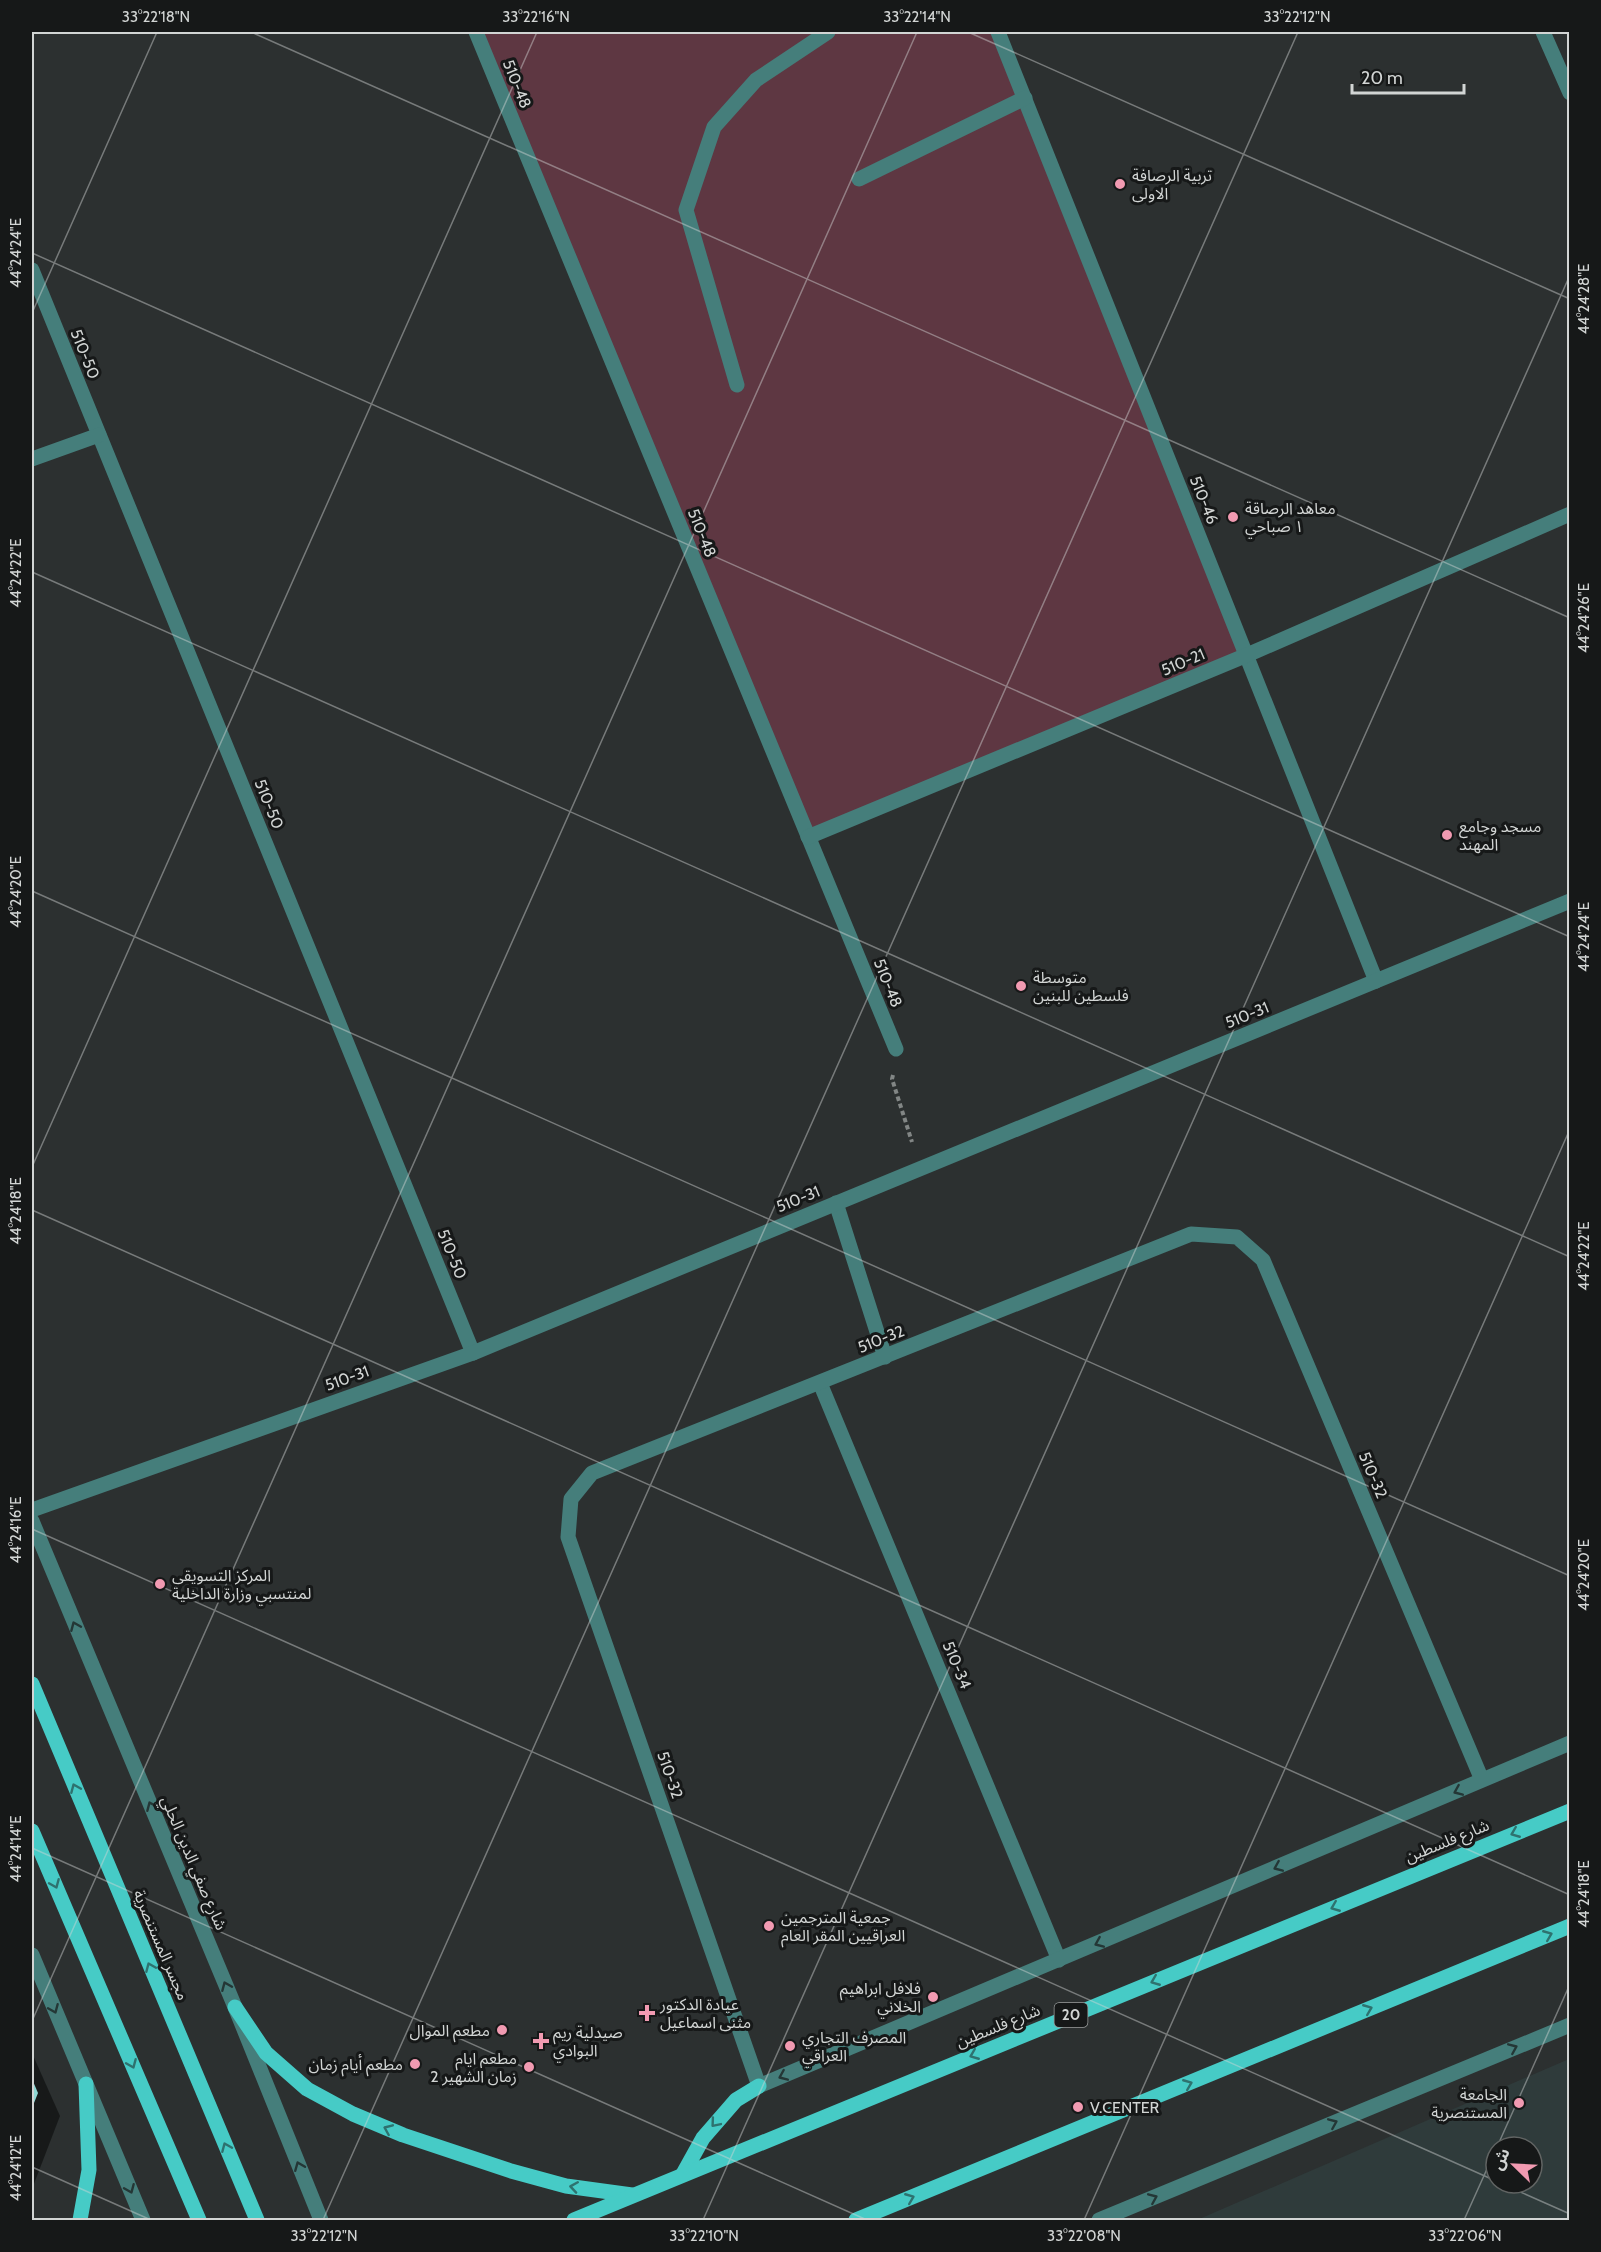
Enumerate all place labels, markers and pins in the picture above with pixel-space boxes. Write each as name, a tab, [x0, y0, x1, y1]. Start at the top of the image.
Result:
place label: تربية الرصافة الاولى	[1132, 166, 1212, 203]
marker: تربية الرصافة الاولى	[1113, 177, 1127, 191]
place label: معاهد الرصاقة ١ صباحي	[1245, 499, 1336, 538]
marker: معاهد الرصاقة ١ صباحي	[1226, 510, 1240, 524]
place label: مسجد وجامع المهند	[1459, 817, 1541, 854]
marker: مسجد وجامع المهند	[1440, 828, 1454, 842]
place label: متوسطة فلسطين للبنين	[1033, 968, 1129, 1005]
marker: متوسطة فلسطين للبنين	[1014, 979, 1028, 993]
place label: المركز التسويقي لمنتسبي وزارة الداخلية	[172, 1566, 311, 1605]
marker: المركز التسويقي لمنتسبي وزارة الداخلية	[153, 1577, 167, 1591]
place label: جمعية المترجمين العراقيين المقر العام	[781, 1908, 905, 1948]
marker: جمعية المترجمين العراقيين المقر العام	[762, 1919, 776, 1933]
place label: فلافل ابراهيم الخلاني	[840, 1979, 921, 2018]
marker: فلافل ابراهيم الخلاني	[926, 1990, 940, 2004]
place label: عيادة الدكتور مثنى اسماعيل	[659, 1995, 751, 2032]
marker: عيادة الدكتور مثنى اسماعيل	[638, 2004, 656, 2022]
place label: مطعم الموال	[410, 2021, 490, 2043]
marker: مطعم الموال	[495, 2023, 509, 2037]
place label: صيدلية ريم البوادي	[553, 2023, 623, 2062]
place label: المصرف التجاري العراقي	[802, 2028, 906, 2067]
marker: صيدلية ريم البوادي	[534, 2034, 548, 2048]
marker: المصرف التجاري العراقي	[783, 2039, 797, 2053]
place label: مطعم ايام زمان الشهير 2	[430, 2049, 517, 2086]
place label: مطعم أيام زمان	[309, 2054, 403, 2077]
marker: مطعم أيام زمان	[408, 2057, 422, 2071]
marker: مطعم ايام زمان الشهير 2	[522, 2060, 536, 2074]
place label: الجامعة المستنصرية	[1431, 2085, 1507, 2122]
marker: الجامعة المستنصرية	[1512, 2096, 1526, 2110]
place label: V.CENTER	[1090, 2098, 1160, 2117]
marker: V.CENTER	[1071, 2100, 1085, 2114]

